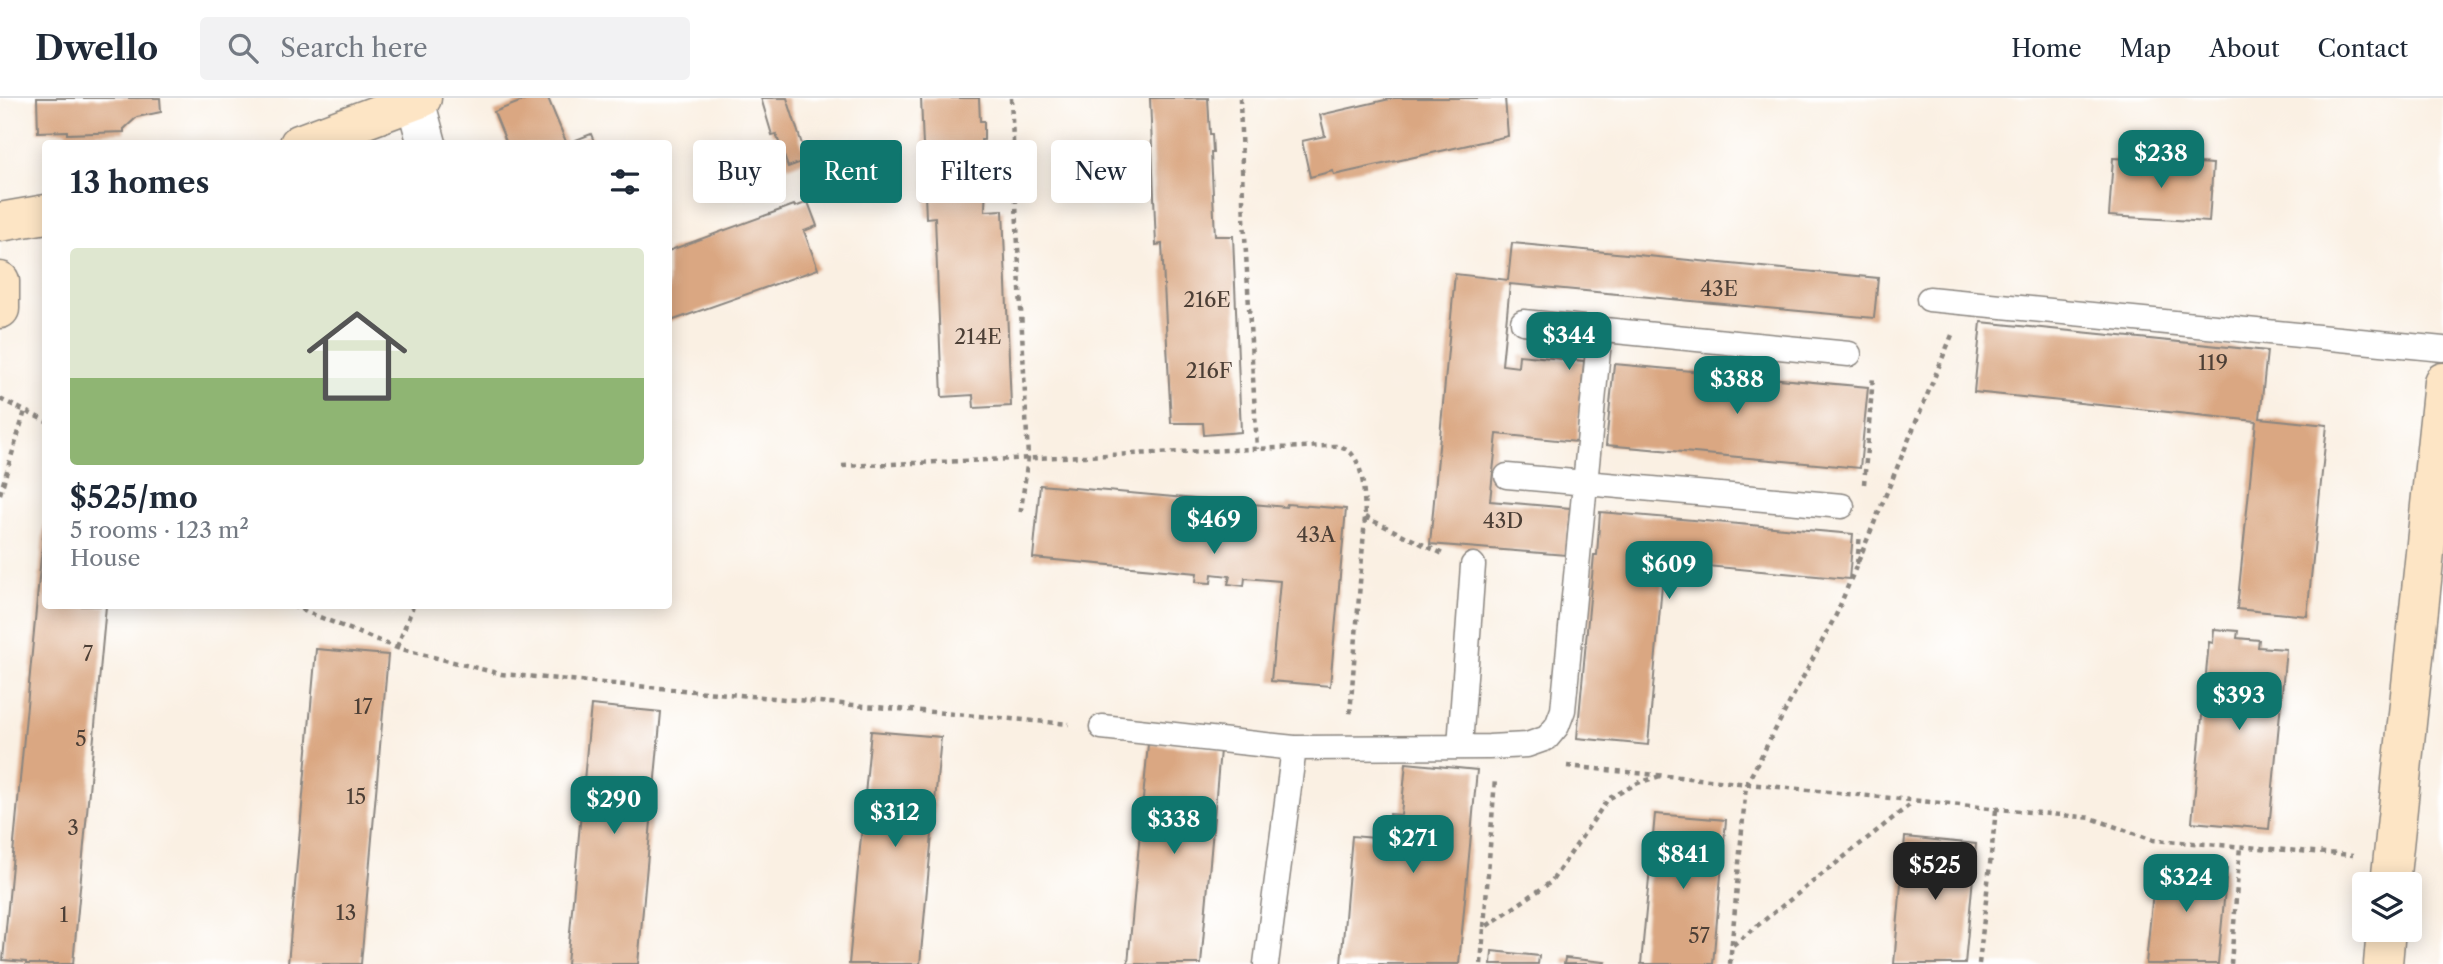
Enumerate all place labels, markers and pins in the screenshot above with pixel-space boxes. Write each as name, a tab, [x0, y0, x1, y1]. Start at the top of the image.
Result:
pin: $238	[2120, 130, 2202, 190]
pin: $344	[1528, 313, 1610, 372]
pin: $388	[1696, 356, 1778, 416]
pin: $469	[1173, 496, 1255, 556]
pin: $609	[1628, 542, 1710, 601]
pin: $393	[2198, 672, 2280, 732]
pin: $290	[573, 776, 655, 836]
pin: $312	[854, 790, 936, 849]
pin: $338	[1133, 796, 1215, 856]
pin: $271	[1372, 816, 1454, 875]
pin: $841	[1642, 832, 1724, 891]
pin: $525	[1894, 842, 1976, 902]
pin: $324	[2145, 854, 2227, 914]

